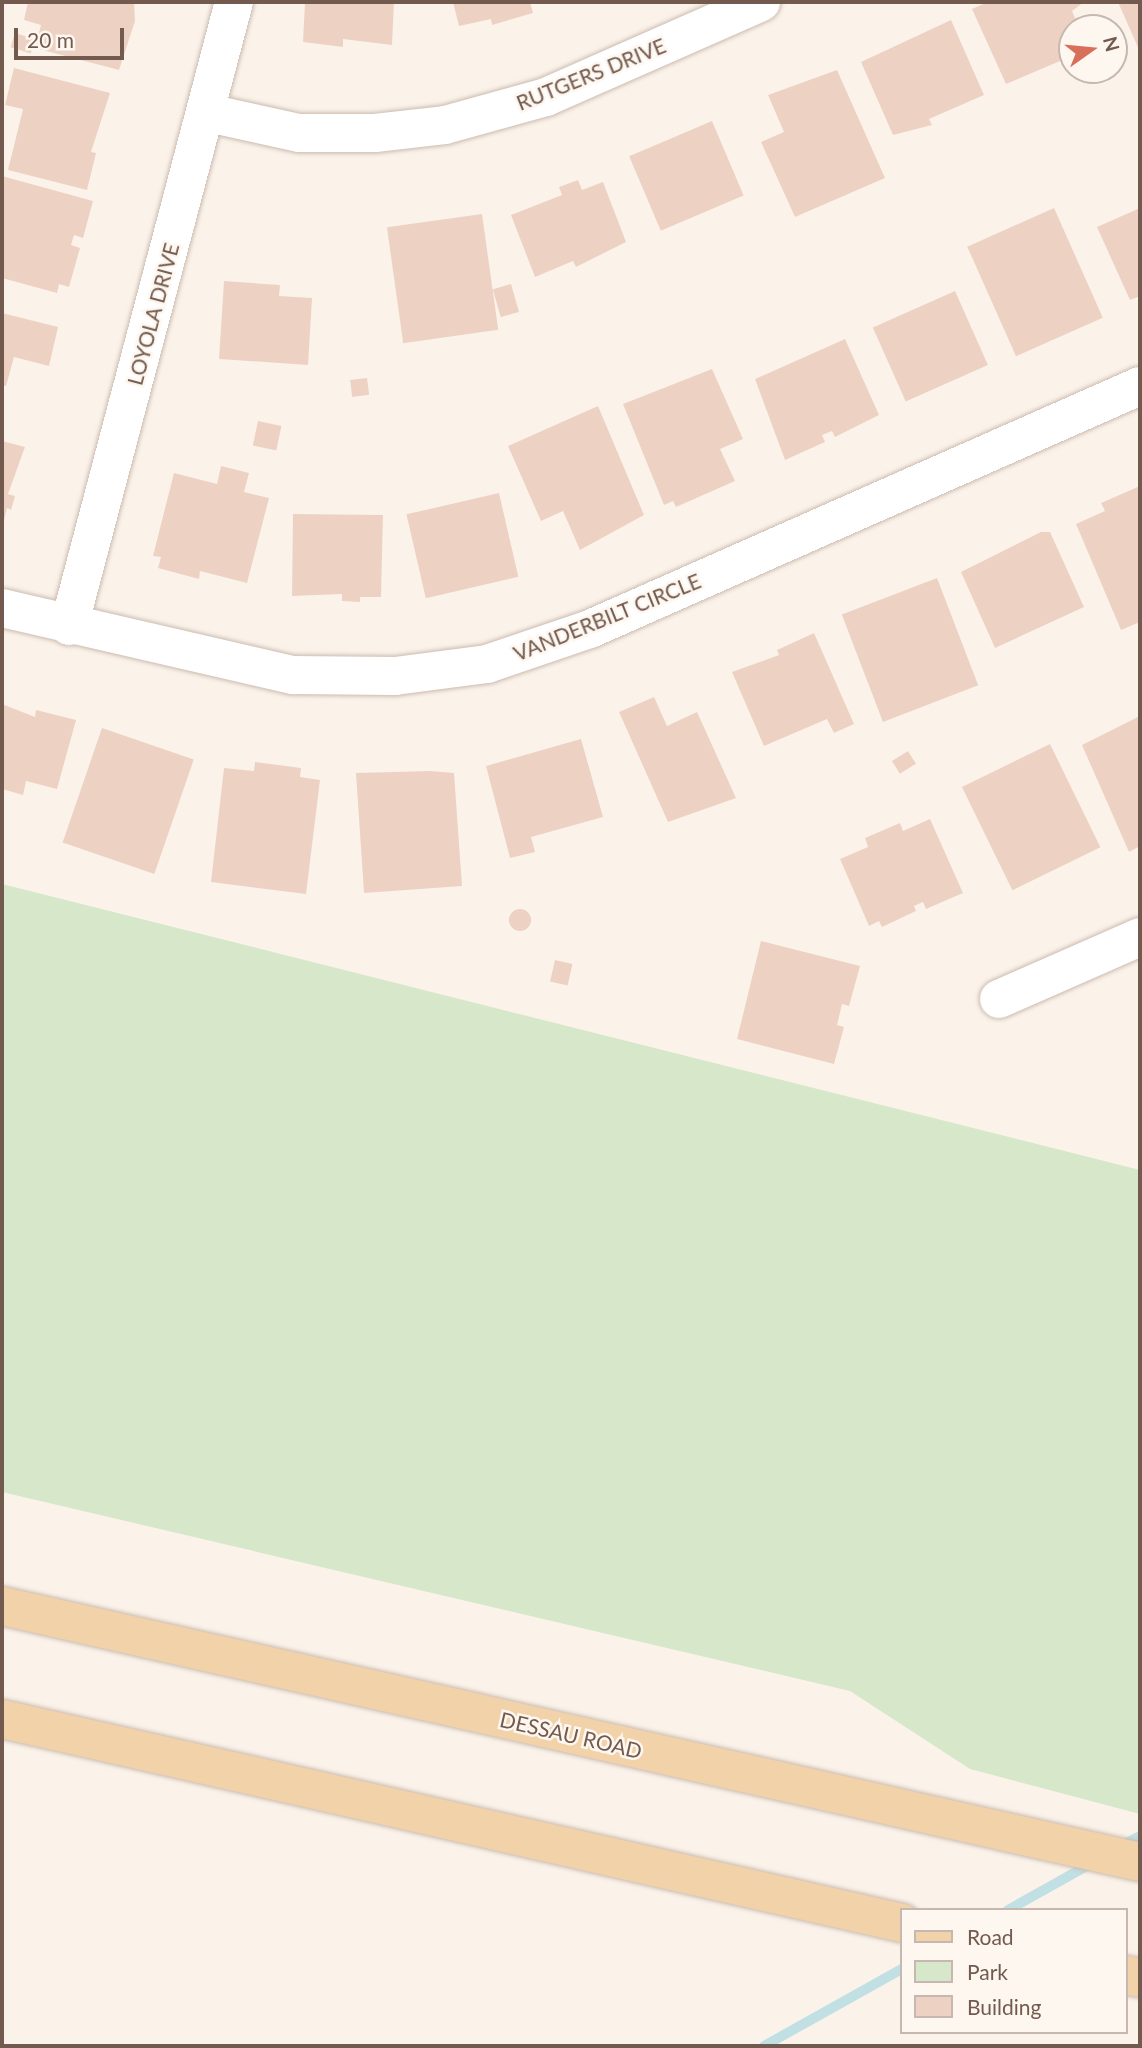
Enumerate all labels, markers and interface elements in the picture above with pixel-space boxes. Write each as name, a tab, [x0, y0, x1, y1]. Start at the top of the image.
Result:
scale bar	[18, 14, 128, 58]
north arrow	[1058, 14, 1128, 84]
text: 20 m	[27, 27, 74, 52]
street label: RUTGERS DRIVE	[513, 33, 669, 115]
text: N	[1099, 34, 1125, 54]
street label: LOYOLA DRIVE	[122, 240, 184, 388]
street label: VANDERBILT CIRCLE	[509, 568, 705, 666]
street label: DESSAU ROAD	[498, 1706, 644, 1764]
legend	[900, 1908, 1128, 2034]
text: Road	[967, 1924, 1014, 1949]
text: Park	[967, 1959, 1008, 1984]
text: Building	[967, 1994, 1042, 2019]

